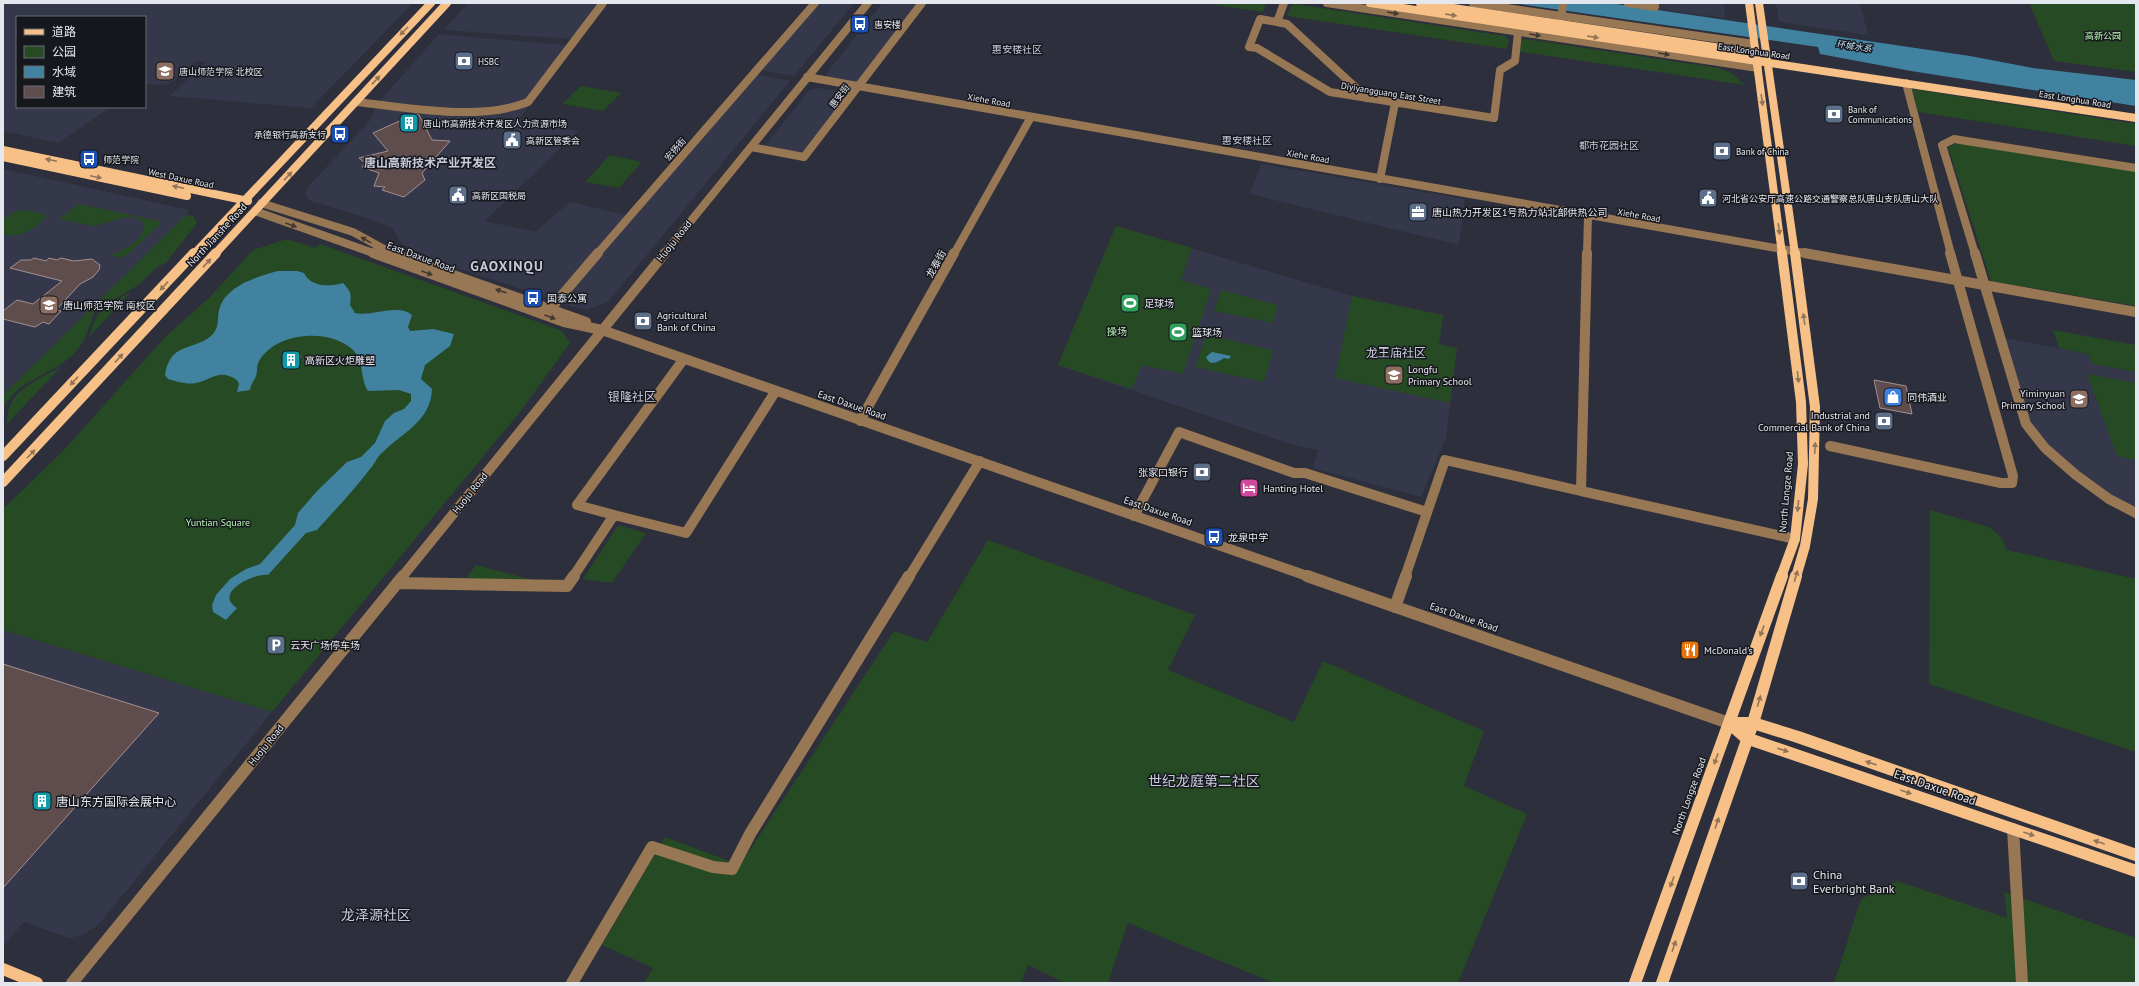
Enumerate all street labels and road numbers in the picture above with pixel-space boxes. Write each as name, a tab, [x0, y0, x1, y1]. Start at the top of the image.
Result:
street label: East Longhua Road	[1717, 40, 1791, 62]
street label: Diyiyangguang East Street	[1340, 80, 1442, 106]
street label: 惠安街	[826, 82, 852, 110]
street label: East Longhua Road	[2038, 88, 2112, 110]
street label: Xiehe Road	[967, 91, 1012, 109]
street label: 宏扬街	[662, 135, 688, 163]
street label: Xiehe Road	[1286, 147, 1331, 165]
street label: West Daxue Road	[147, 166, 215, 190]
street label: North Jianshe Road	[184, 201, 250, 269]
street label: Xiehe Road	[1617, 206, 1662, 224]
street label: Huoju Road	[653, 218, 695, 264]
street label: East Daxue Road	[385, 239, 457, 275]
street label: 龙泰街	[923, 248, 949, 280]
street label: East Daxue Road	[816, 387, 888, 423]
street label: North Longze Road	[1776, 451, 1796, 533]
street label: Huoju Road	[449, 470, 491, 516]
street label: East Daxue Road	[1122, 493, 1194, 529]
street label: East Daxue Road	[1428, 599, 1500, 635]
street label: Huoju Road	[245, 722, 287, 768]
street label: North Longze Road	[1669, 756, 1709, 836]
street label: East Daxue Road	[1892, 766, 1978, 808]

